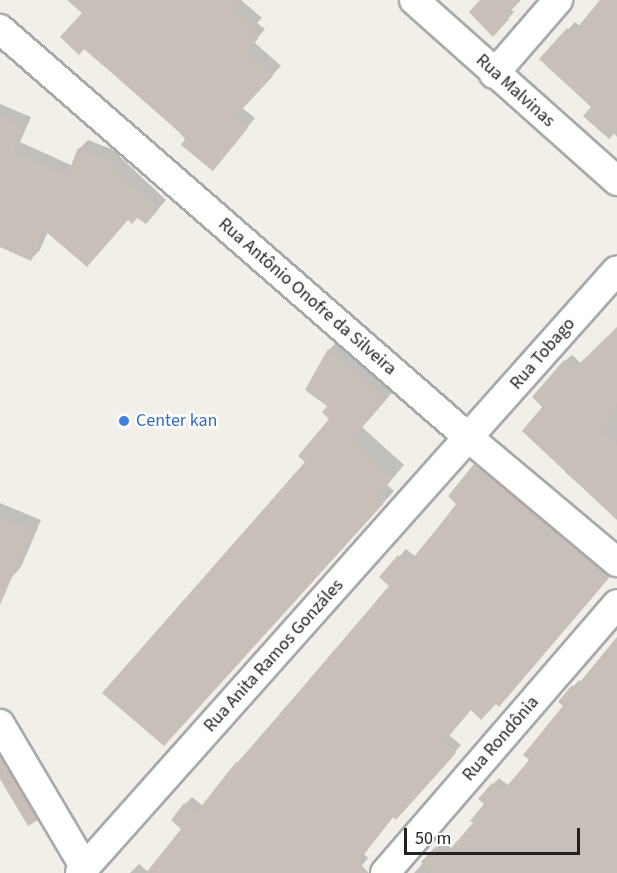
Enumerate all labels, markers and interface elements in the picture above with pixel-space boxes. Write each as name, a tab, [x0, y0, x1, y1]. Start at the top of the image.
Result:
street label: Rua Malvinas	[471, 50, 559, 132]
street label: Rua Antônio Onofre da Silveira	[214, 214, 400, 380]
street label: Rua Tobago	[506, 314, 580, 394]
place label: Center kan	[136, 410, 217, 432]
marker: Center kan	[117, 414, 131, 428]
street label: Rua Anita Ramos Gonzáles	[200, 575, 348, 737]
street label: Rua Rondônia	[458, 692, 544, 786]
scale bar	[407, 816, 582, 854]
text: 50 m	[415, 826, 451, 851]

